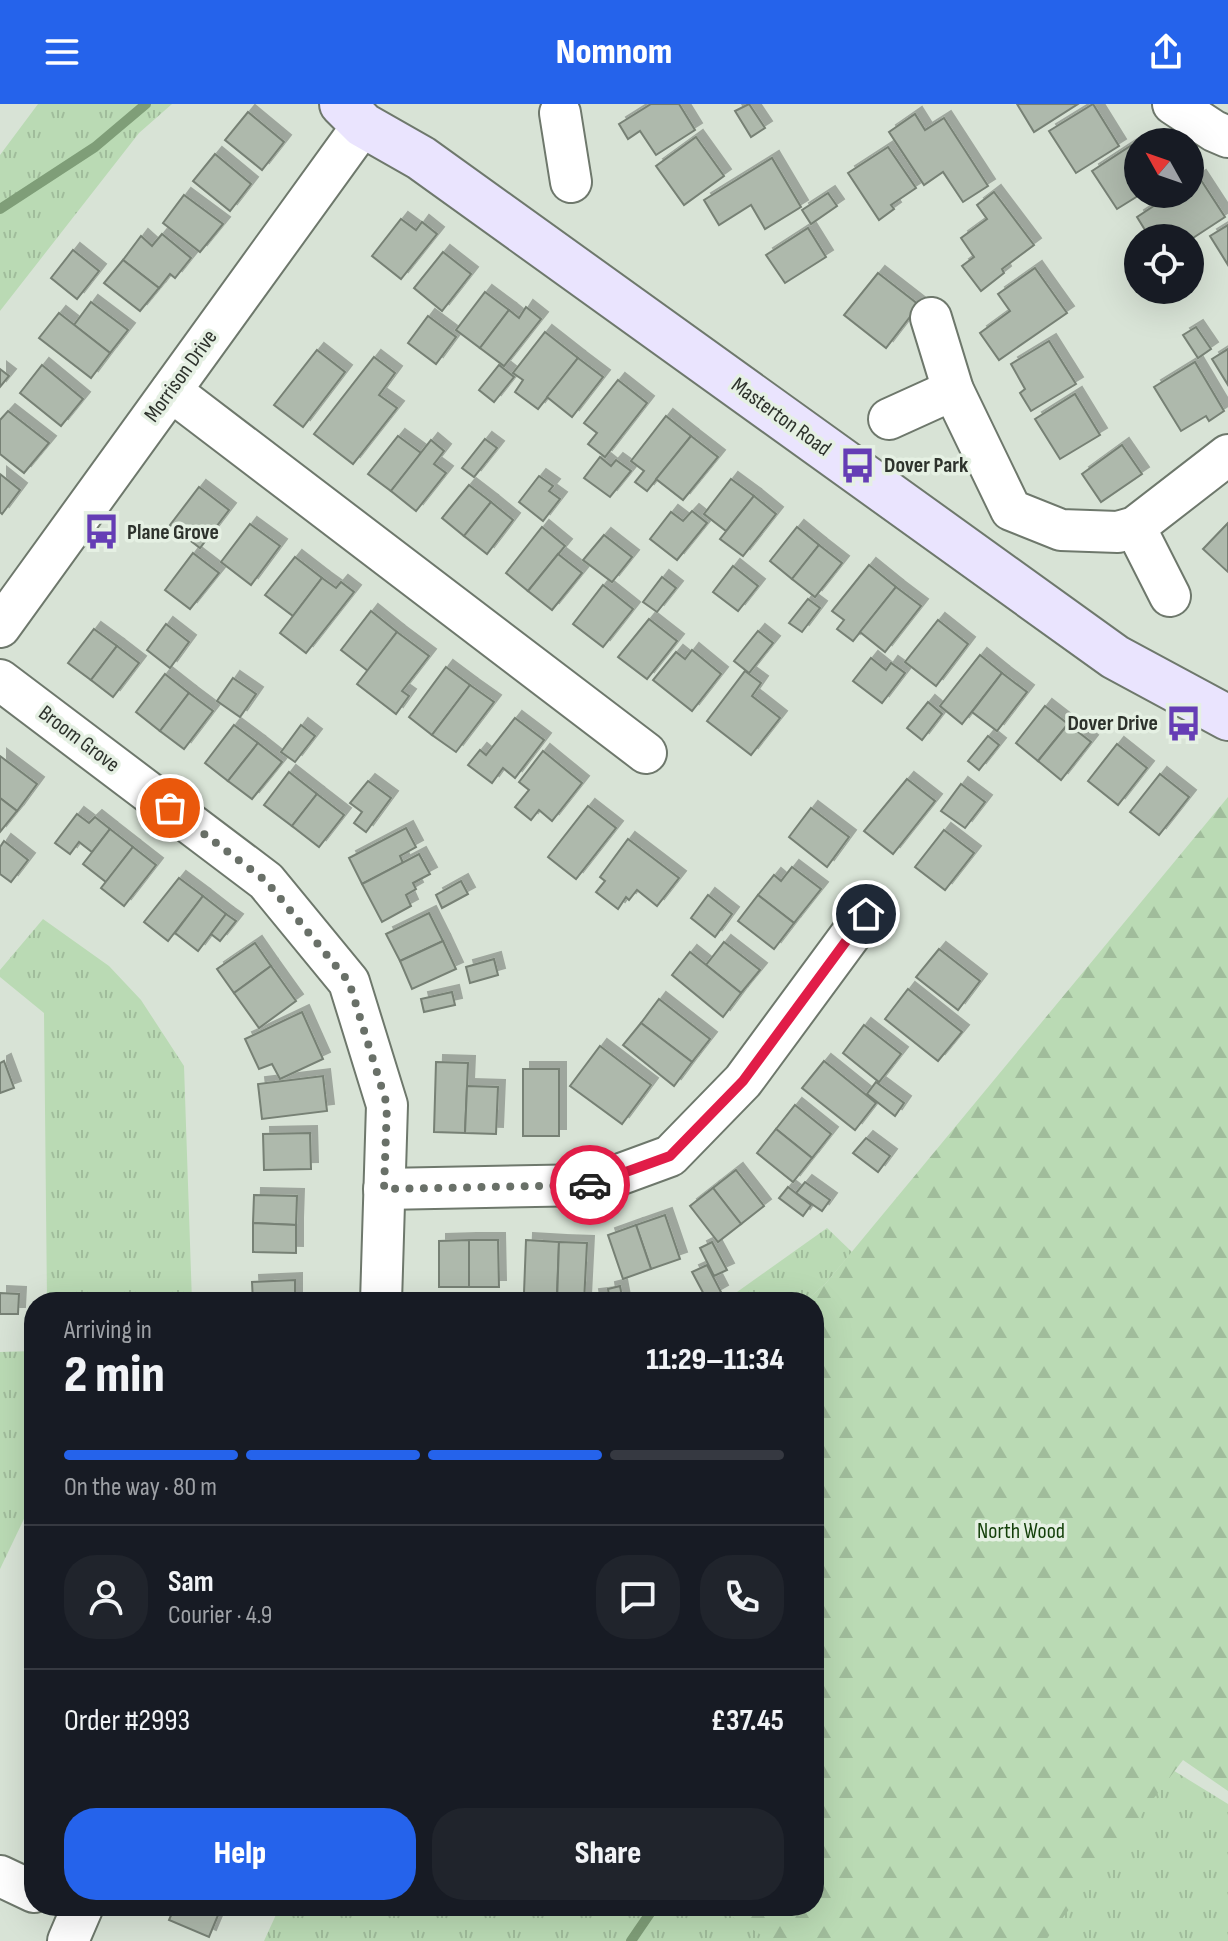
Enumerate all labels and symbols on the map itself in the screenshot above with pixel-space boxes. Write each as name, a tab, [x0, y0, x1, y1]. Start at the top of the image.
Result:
north arrow	[1124, 128, 1204, 208]
street label: Morrison Drive	[139, 325, 223, 427]
street label: Masterton Road	[726, 372, 836, 462]
bus stop icon: Dover Park	[839, 446, 877, 484]
place label: Dover Park	[884, 452, 969, 479]
bus stop icon: Plane Grove	[82, 513, 120, 551]
place label: Plane Grove	[127, 519, 219, 546]
street label: Broom Grove	[33, 700, 125, 778]
bus stop icon: Dover Drive	[1165, 704, 1203, 742]
place label: Dover Drive	[1067, 710, 1158, 737]
pin	[136, 774, 204, 842]
pin	[832, 880, 900, 948]
courier	[550, 1145, 630, 1225]
park label: North Wood	[977, 1518, 1065, 1545]

